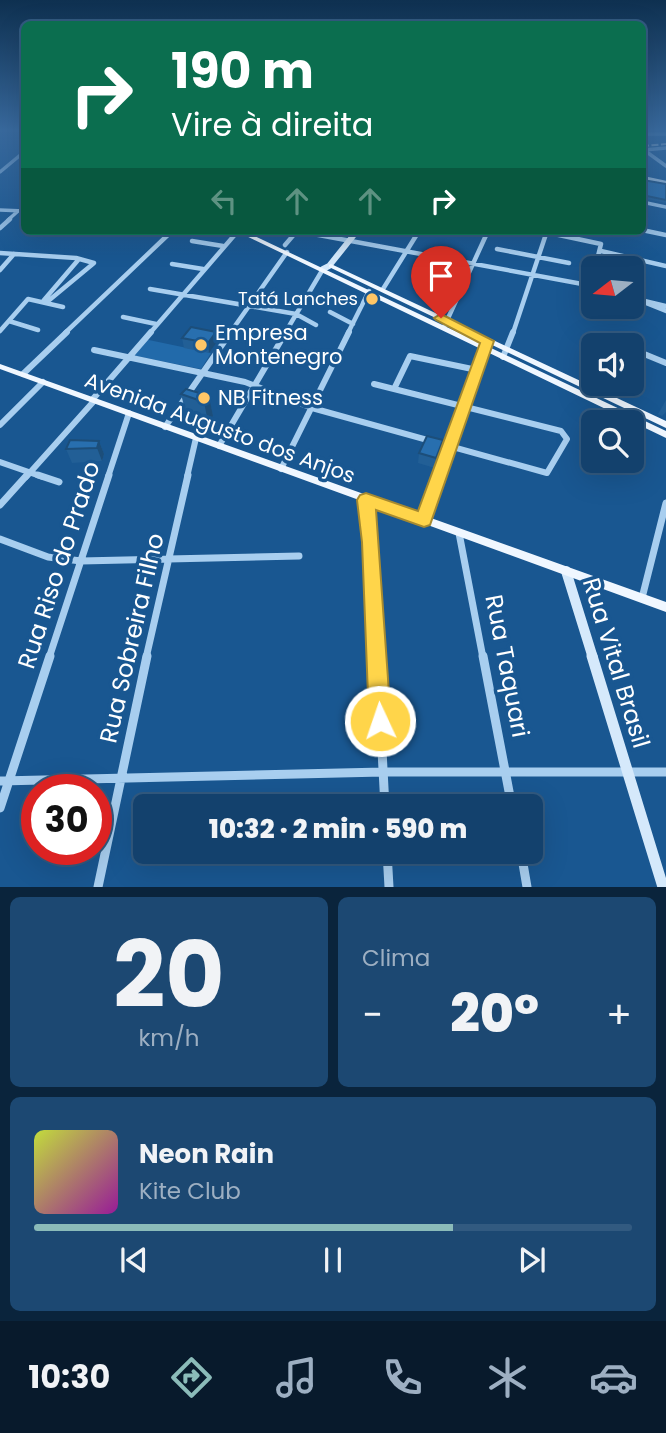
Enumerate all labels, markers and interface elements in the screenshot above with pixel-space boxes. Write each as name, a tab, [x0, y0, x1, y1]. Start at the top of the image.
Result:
text: 190 m	[171, 37, 314, 105]
icon: right	[56, 49, 147, 140]
text: Vire à direita	[171, 102, 373, 147]
icon: left	[205, 182, 243, 220]
icon: ahead	[278, 182, 316, 220]
icon: ahead	[351, 182, 389, 220]
icon: right	[424, 182, 462, 220]
pin	[411, 246, 471, 318]
north arrow	[581, 256, 644, 318]
map controls	[581, 256, 644, 473]
icon: arrive	[422, 257, 460, 295]
place label: Tatá Lanches	[238, 286, 358, 311]
marker: Tatá Lanches	[364, 291, 380, 307]
place label: Empresa Montenegro	[215, 318, 343, 371]
button: sound	[581, 333, 644, 396]
marker: Empresa Montenegro	[193, 337, 209, 353]
street label: Avenida Augusto dos Anjos	[81, 365, 359, 490]
place label: NB Fitness	[218, 383, 323, 412]
marker: NB Fitness	[196, 390, 212, 406]
button: search	[581, 410, 644, 473]
street label: Rua Riso do Prado	[9, 457, 108, 673]
street label: Rua Sobreira Filho	[91, 530, 172, 746]
street label: Rua Vital Brasil	[575, 574, 658, 752]
street label: Rua Taquari	[478, 592, 537, 740]
position arrow	[343, 684, 417, 758]
speed limit sign: 30	[21, 774, 112, 865]
text: 10:32 · 2 min · 590 m	[209, 811, 467, 847]
text: 20	[113, 911, 225, 1039]
text: Clima	[362, 942, 430, 974]
text: 20°	[450, 977, 539, 1050]
text: −	[362, 988, 383, 1041]
text: +	[606, 988, 632, 1041]
text: km/h	[138, 1022, 200, 1054]
text: Neon Rain	[139, 1136, 274, 1172]
text: Kite Club	[139, 1175, 241, 1207]
icon: previous	[115, 1241, 153, 1279]
icon: pause	[314, 1241, 352, 1279]
icon: next	[513, 1241, 551, 1279]
icon: directions	[167, 1353, 216, 1402]
icon: music	[272, 1353, 321, 1402]
icon: phone	[378, 1353, 427, 1402]
icon: climate	[483, 1353, 532, 1402]
icon: car	[589, 1353, 638, 1402]
text: 10:30	[28, 1354, 110, 1399]

